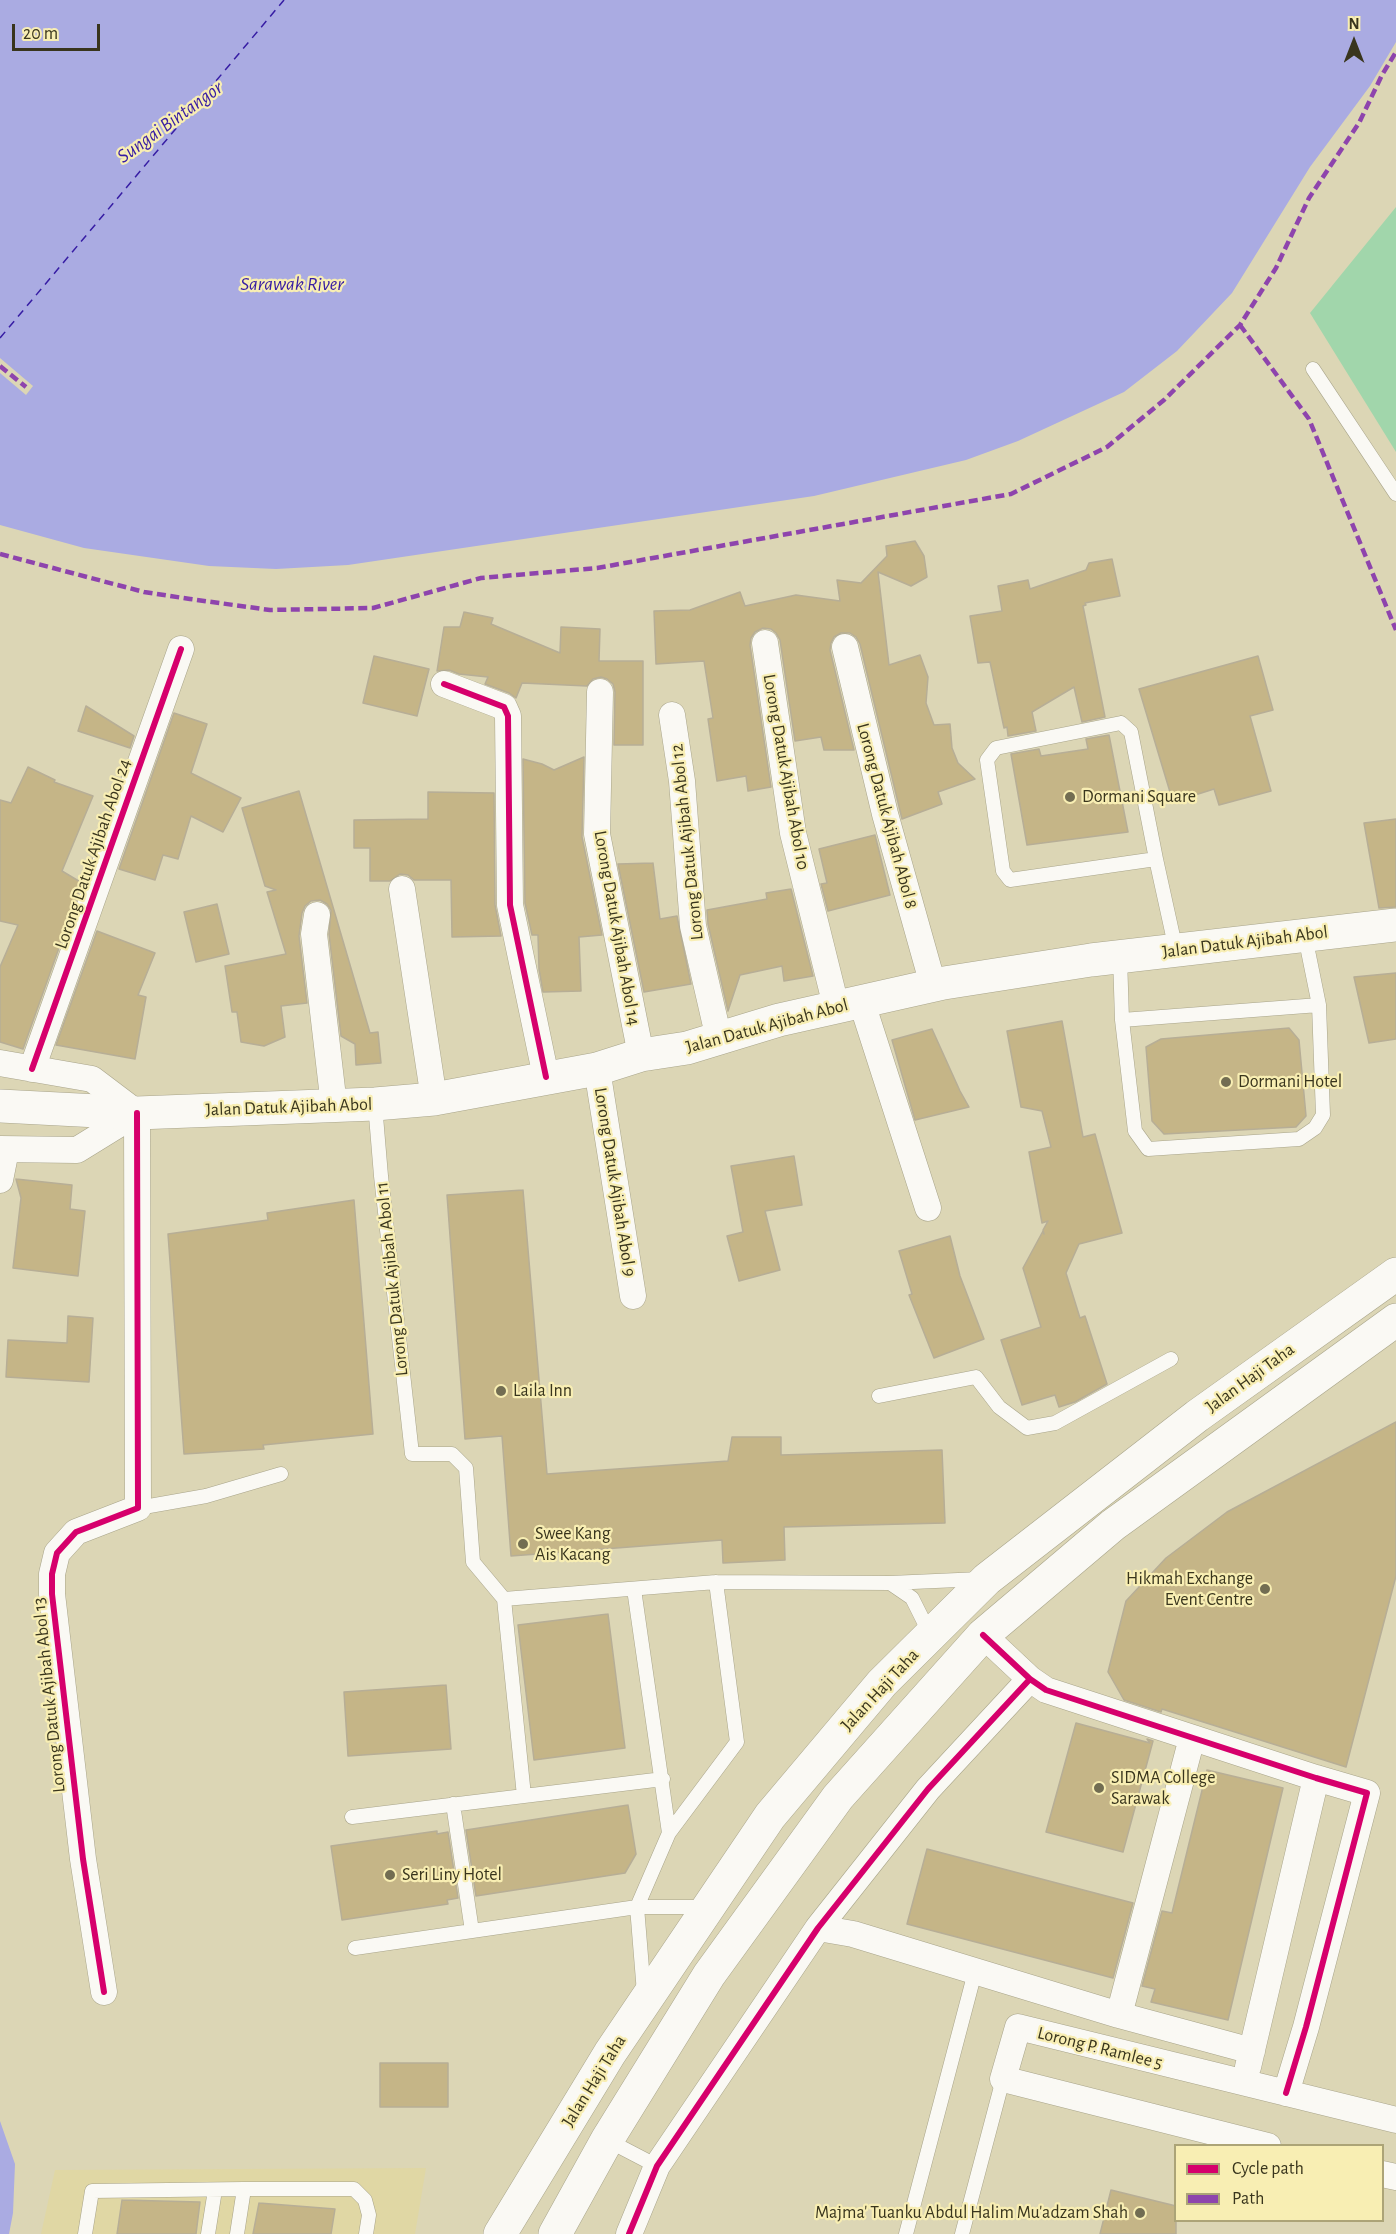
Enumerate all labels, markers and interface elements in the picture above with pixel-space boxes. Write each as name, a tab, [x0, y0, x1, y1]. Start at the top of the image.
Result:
scale bar	[15, 12, 104, 50]
north arrow	[1324, 12, 1384, 72]
text: N	[1348, 16, 1360, 32]
text: 20 m	[23, 25, 58, 43]
water label: Sungai Bintangor	[113, 76, 227, 168]
water label: Sarawak River	[240, 272, 344, 296]
street label: Lorong Datuk Ajibah Abol 10	[758, 672, 814, 872]
street label: Lorong Datuk Ajibah Abol 8	[852, 721, 922, 911]
street label: Lorong Datuk Ajibah Abol 12	[666, 743, 708, 941]
street label: Lorong Datuk Ajibah Abol 24	[50, 756, 136, 952]
place label: Dormani Square	[1082, 786, 1196, 808]
marker: Dormani Square	[1063, 790, 1077, 804]
street label: Lorong Datuk Ajibah Abol 14	[589, 829, 645, 1027]
street label: Jalan Datuk Ajibah Abol	[1161, 921, 1329, 963]
street label: Jalan Datuk Ajibah Abol	[684, 994, 850, 1058]
place label: Dormani Hotel	[1238, 1071, 1342, 1093]
marker: Dormani Hotel	[1219, 1075, 1233, 1089]
street label: Lorong Datuk Ajibah Abol 9	[589, 1086, 641, 1278]
street label: Jalan Datuk Ajibah Abol	[205, 1093, 373, 1121]
street label: Lorong Datuk Ajibah Abol 11	[371, 1181, 413, 1377]
street label: Jalan Haji Taha	[1201, 1339, 1299, 1417]
place label: Laila Inn	[513, 1380, 572, 1402]
marker: Laila Inn	[494, 1384, 508, 1398]
place label: Swee Kang Ais Kacang	[535, 1523, 610, 1565]
marker: Swee Kang Ais Kacang	[516, 1537, 530, 1551]
place label: Hikmah Exchange Event Centre	[1126, 1568, 1253, 1610]
marker: Hikmah Exchange Event Centre	[1258, 1582, 1272, 1596]
street label: Lorong Datuk Ajibah Abol 13	[28, 1596, 70, 1794]
street label: Jalan Haji Taha	[837, 1644, 923, 1736]
place label: SIDMA College Sarawak	[1111, 1767, 1215, 1810]
marker: SIDMA College Sarawak	[1092, 1781, 1106, 1795]
place label: Seri Liny Hotel	[402, 1864, 502, 1886]
marker: Seri Liny Hotel	[383, 1868, 397, 1882]
street label: Lorong P. Ramlee 5	[1035, 2022, 1165, 2074]
street label: Jalan Haji Taha	[557, 2031, 631, 2131]
legend	[1174, 2144, 1384, 2222]
text: Cycle path	[1232, 2160, 1304, 2178]
text: Path	[1232, 2190, 1264, 2208]
place label: Majma' Tuanku Abdul Halim Mu'adzam Shah	[815, 2202, 1128, 2224]
marker: Majma' Tuanku Abdul Halim Mu'adzam Shah	[1133, 2206, 1147, 2220]

